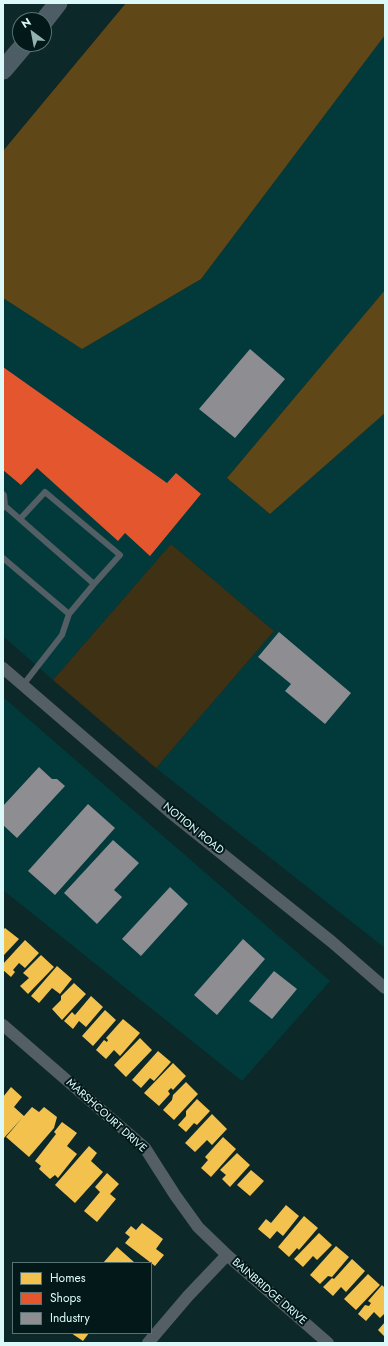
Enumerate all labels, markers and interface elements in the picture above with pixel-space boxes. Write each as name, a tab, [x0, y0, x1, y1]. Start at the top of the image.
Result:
north arrow	[12, 12, 52, 52]
text: N	[18, 14, 34, 32]
street label: NOTION ROAD	[160, 800, 226, 858]
street label: MARSHCOURT DRIVE	[63, 1076, 149, 1156]
street label: BAINBRIDGE DRIVE	[229, 1256, 309, 1328]
legend	[12, 1262, 152, 1334]
text: Homes	[50, 1269, 86, 1287]
text: Shops	[50, 1289, 81, 1307]
text: Industry	[50, 1309, 90, 1327]

